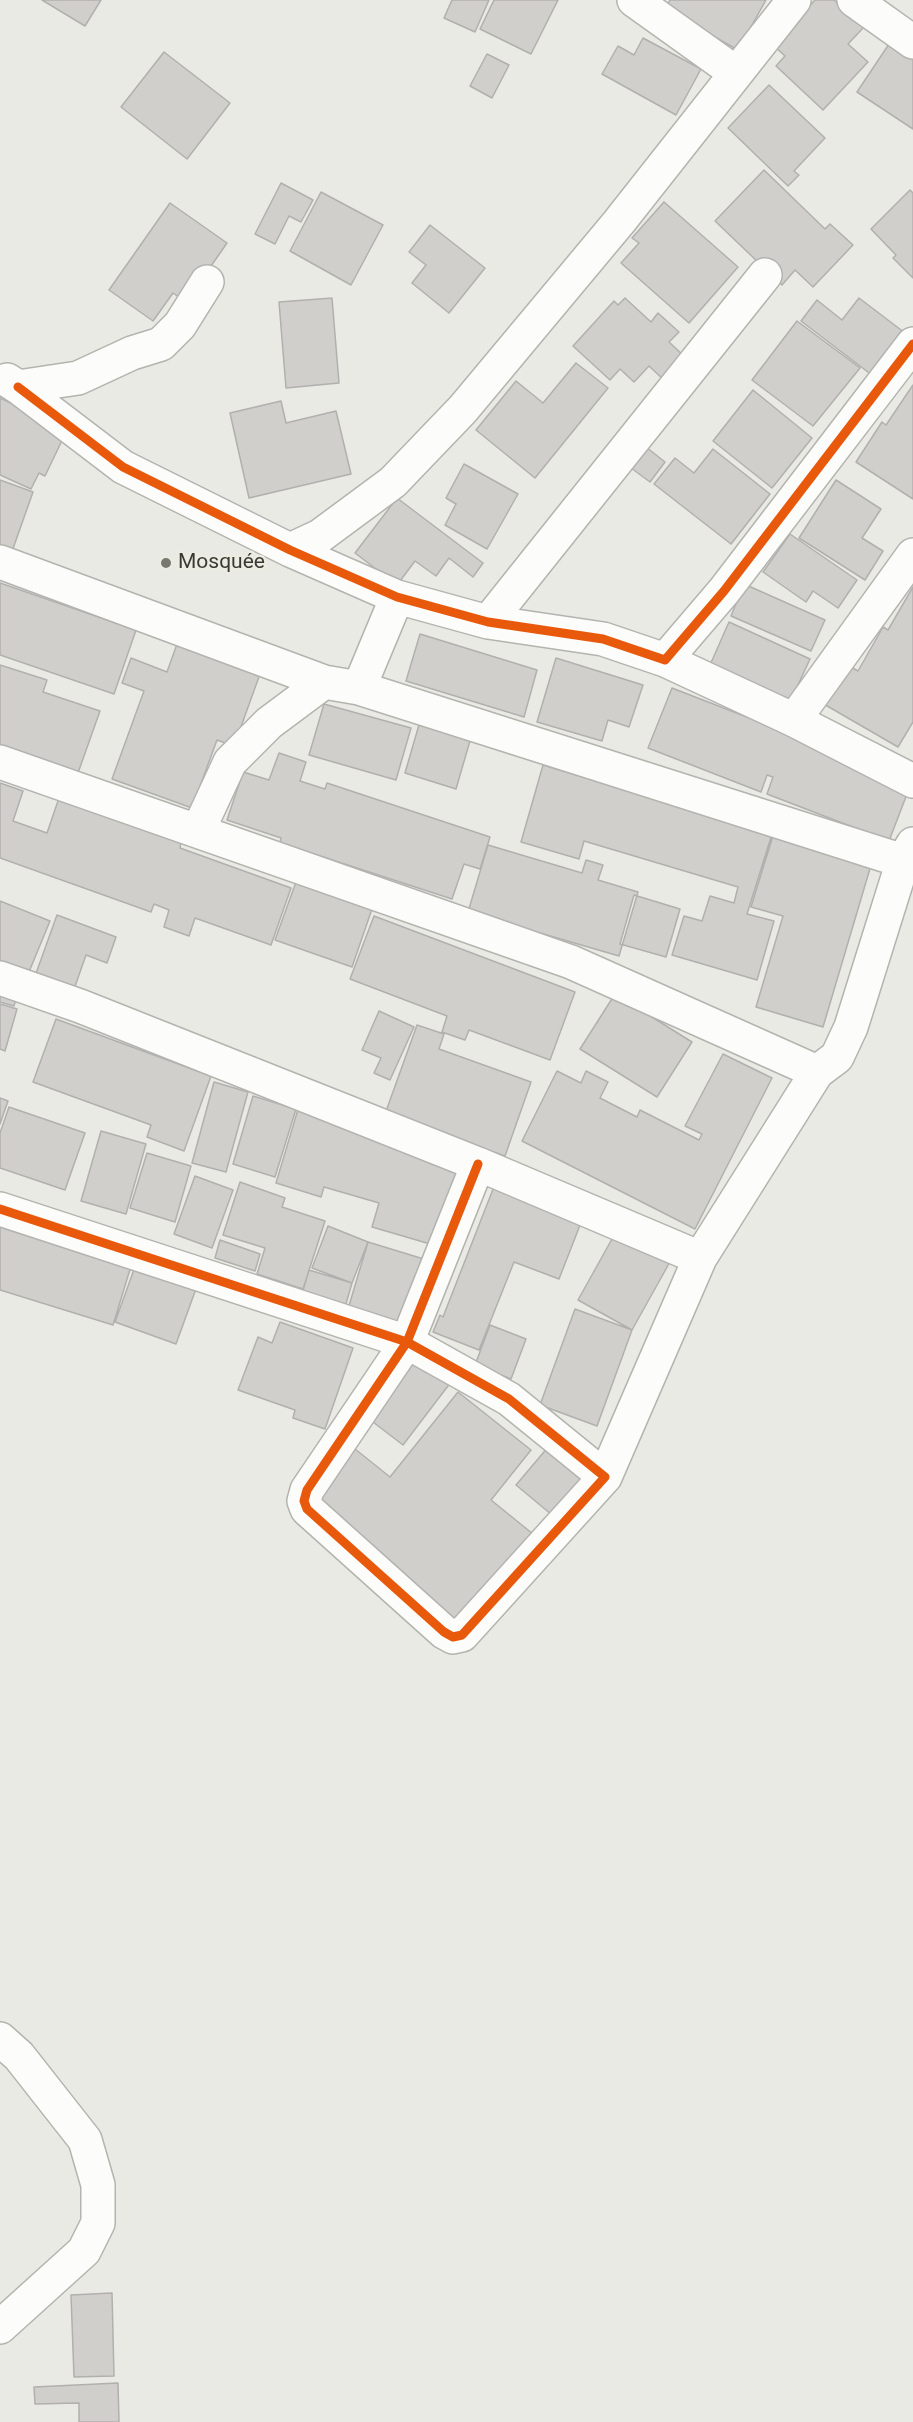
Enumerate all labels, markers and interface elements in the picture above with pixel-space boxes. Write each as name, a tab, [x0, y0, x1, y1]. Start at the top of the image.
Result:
place label: Mosquée	[178, 550, 265, 576]
marker: Mosquée	[159, 556, 173, 570]

